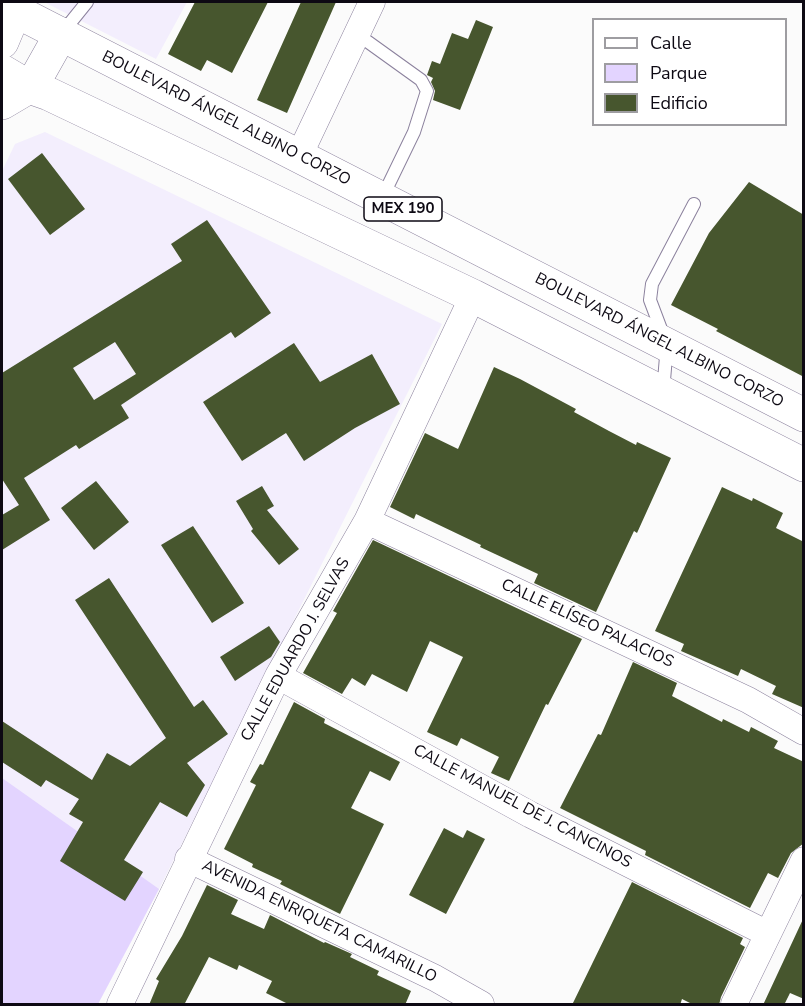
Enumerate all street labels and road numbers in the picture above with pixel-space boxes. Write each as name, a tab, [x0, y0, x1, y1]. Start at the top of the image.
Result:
street label: BOULEVARD ÁNGEL ALBINO CORZO	[98, 48, 354, 190]
road number: MEX 190	[364, 197, 442, 221]
street label: BOULEVARD ÁNGEL ALBINO CORZO	[531, 270, 787, 412]
street label: CALLE EDUARDO J. SELVAS	[237, 555, 355, 745]
street label: CALLE ELÍSEO PALACIOS	[498, 576, 676, 672]
street label: CALLE MANUEL DE J. CANCINOS	[409, 741, 635, 873]
street label: AVENIDA ENRIQUETA CAMARILLO	[198, 857, 440, 987]

